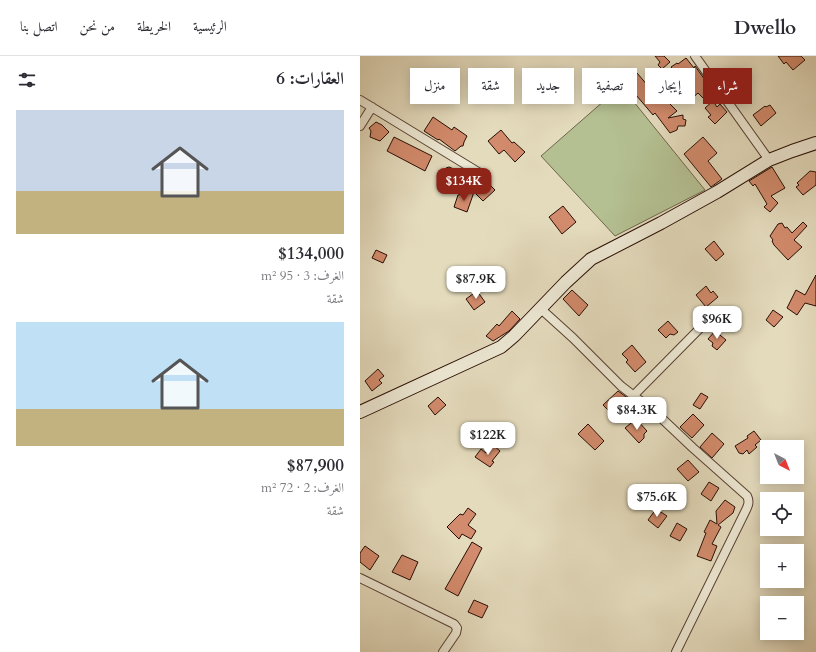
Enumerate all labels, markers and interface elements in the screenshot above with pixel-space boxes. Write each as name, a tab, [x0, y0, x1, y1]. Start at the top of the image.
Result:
text: Dwello	[734, 15, 796, 41]
text: اتصل بنا	[20, 17, 58, 36]
text: من نحن	[80, 17, 115, 36]
text: الخريطة	[137, 17, 171, 36]
text: الرئيسية	[193, 17, 227, 36]
text: العقارات: 6	[276, 67, 344, 90]
chip: منزل	[410, 68, 460, 104]
chip: شقة	[468, 68, 514, 104]
chip: جديد	[522, 68, 574, 104]
chip: تصفية	[582, 68, 637, 104]
chip: إيجار	[645, 68, 695, 104]
chip: شراء	[703, 68, 752, 104]
icon: filters	[16, 69, 38, 91]
icon: home	[144, 136, 216, 208]
pin: $134K	[436, 168, 492, 202]
text: $134K	[445, 172, 483, 190]
text: $134,000	[278, 242, 344, 265]
pin: $87.9K	[443, 266, 509, 300]
text: الغرف: 3 · 95 m²	[261, 267, 344, 285]
text: $87.9K	[456, 270, 496, 288]
text: شقة	[327, 290, 344, 308]
pin: $96K	[693, 306, 741, 340]
text: $96K	[702, 310, 732, 328]
icon: home	[144, 348, 216, 420]
pin: $84.3K	[604, 397, 670, 431]
text: $84.3K	[617, 401, 657, 419]
pin: $122K	[460, 422, 516, 456]
text: $122K	[469, 426, 507, 444]
north arrow	[760, 440, 804, 484]
map controls	[760, 440, 804, 640]
text: $87,900	[287, 454, 344, 477]
text: الغرف: 2 · 72 m²	[261, 479, 344, 497]
pin: $75.6K	[624, 484, 690, 518]
text: $75.6K	[637, 488, 677, 506]
button: locate	[760, 492, 804, 536]
text: شقة	[327, 502, 344, 520]
button: +	[760, 544, 804, 588]
button: −	[760, 596, 804, 640]

